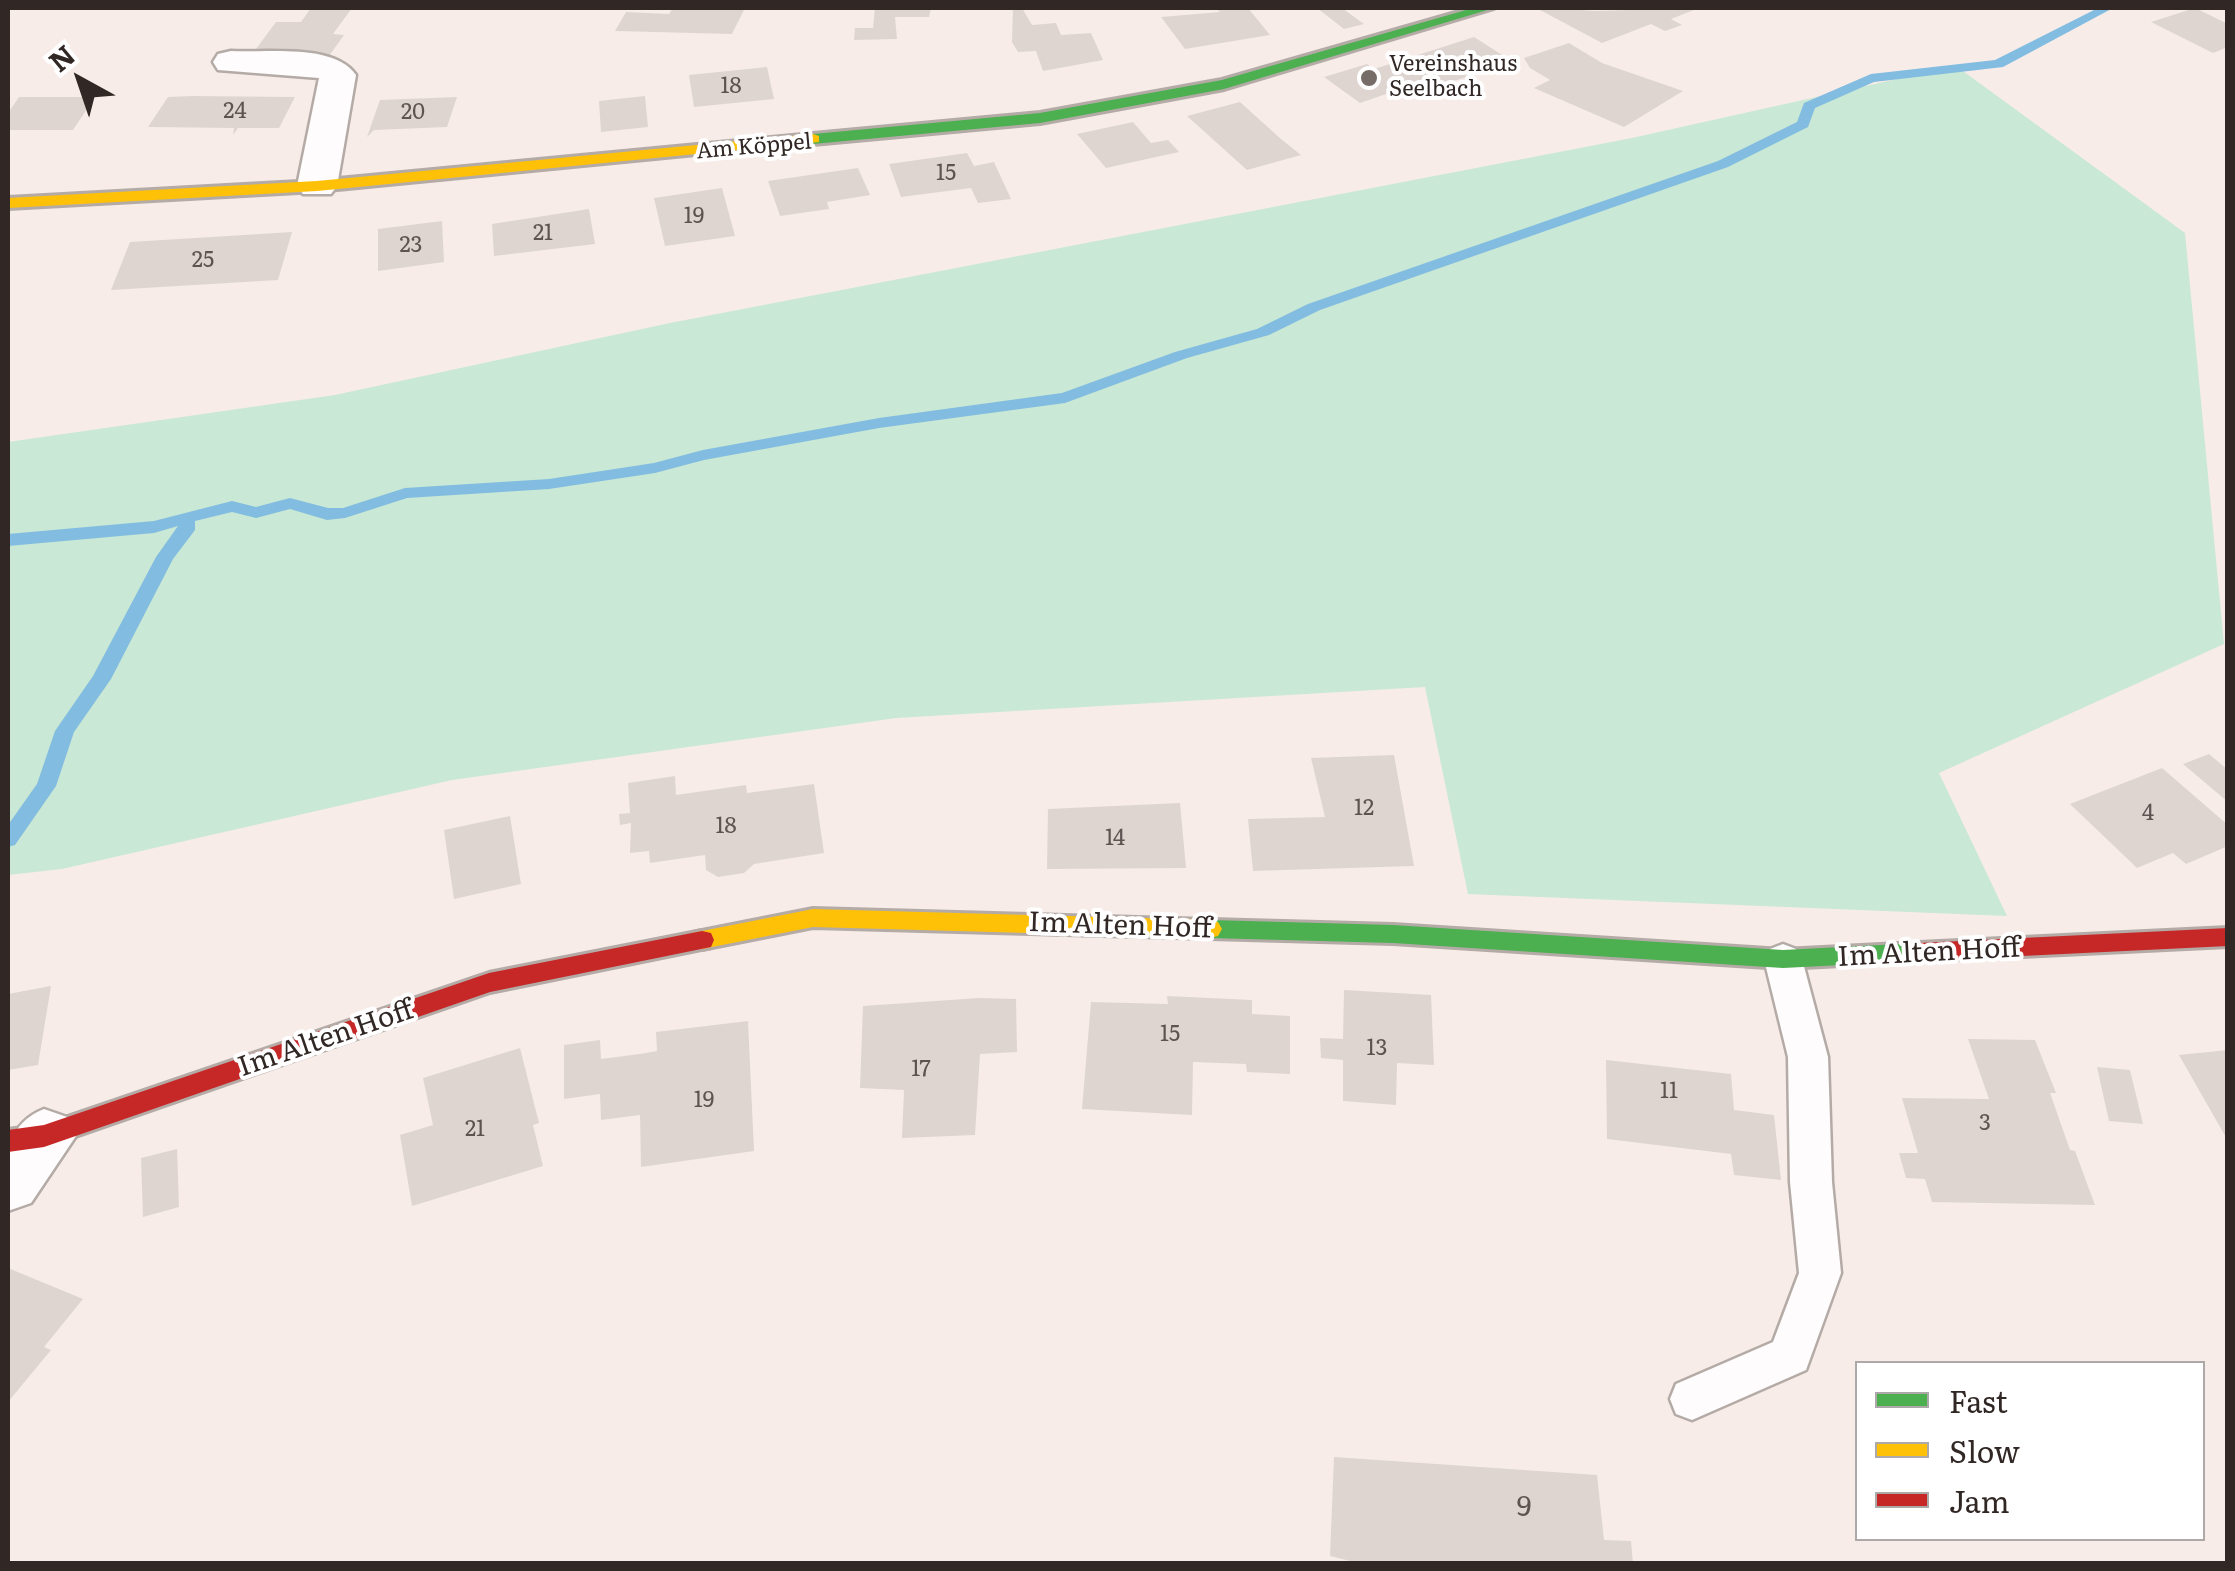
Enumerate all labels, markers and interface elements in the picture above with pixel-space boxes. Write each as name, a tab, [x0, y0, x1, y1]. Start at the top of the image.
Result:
north arrow	[30, 30, 130, 130]
text: N	[38, 33, 83, 81]
place label: Vereinshaus Seelbach	[1389, 52, 1517, 104]
marker: Vereinshaus Seelbach	[1358, 67, 1380, 89]
house number: 18	[720, 74, 742, 100]
house number: 24	[223, 99, 247, 125]
house number: 20	[401, 100, 425, 126]
street label: Am Köppel	[695, 129, 813, 165]
house number: 15	[936, 161, 956, 187]
house number: 19	[684, 204, 704, 230]
house number: 21	[533, 221, 553, 247]
house number: 23	[399, 233, 423, 259]
house number: 25	[192, 248, 214, 274]
house number: 12	[1354, 796, 1374, 822]
house number: 4	[2142, 801, 2154, 827]
house number: 18	[715, 814, 737, 840]
house number: 14	[1105, 826, 1125, 852]
street label: Im Alten Hoff	[1028, 906, 1212, 946]
street label: Im Alten Hoff	[1837, 931, 2021, 975]
street label: Im Alten Hoff	[234, 993, 418, 1085]
house number: 15	[1160, 1022, 1180, 1048]
house number: 13	[1367, 1036, 1387, 1062]
house number: 17	[911, 1057, 931, 1083]
house number: 11	[1660, 1079, 1678, 1105]
house number: 19	[694, 1088, 714, 1114]
house number: 3	[1979, 1111, 1991, 1137]
house number: 21	[465, 1117, 485, 1143]
legend	[1855, 1361, 2205, 1541]
text: Fast	[1949, 1378, 2008, 1422]
text: Slow	[1949, 1428, 2020, 1472]
text: Jam	[1949, 1478, 2009, 1522]
house number: 9	[1517, 1491, 1531, 1525]

